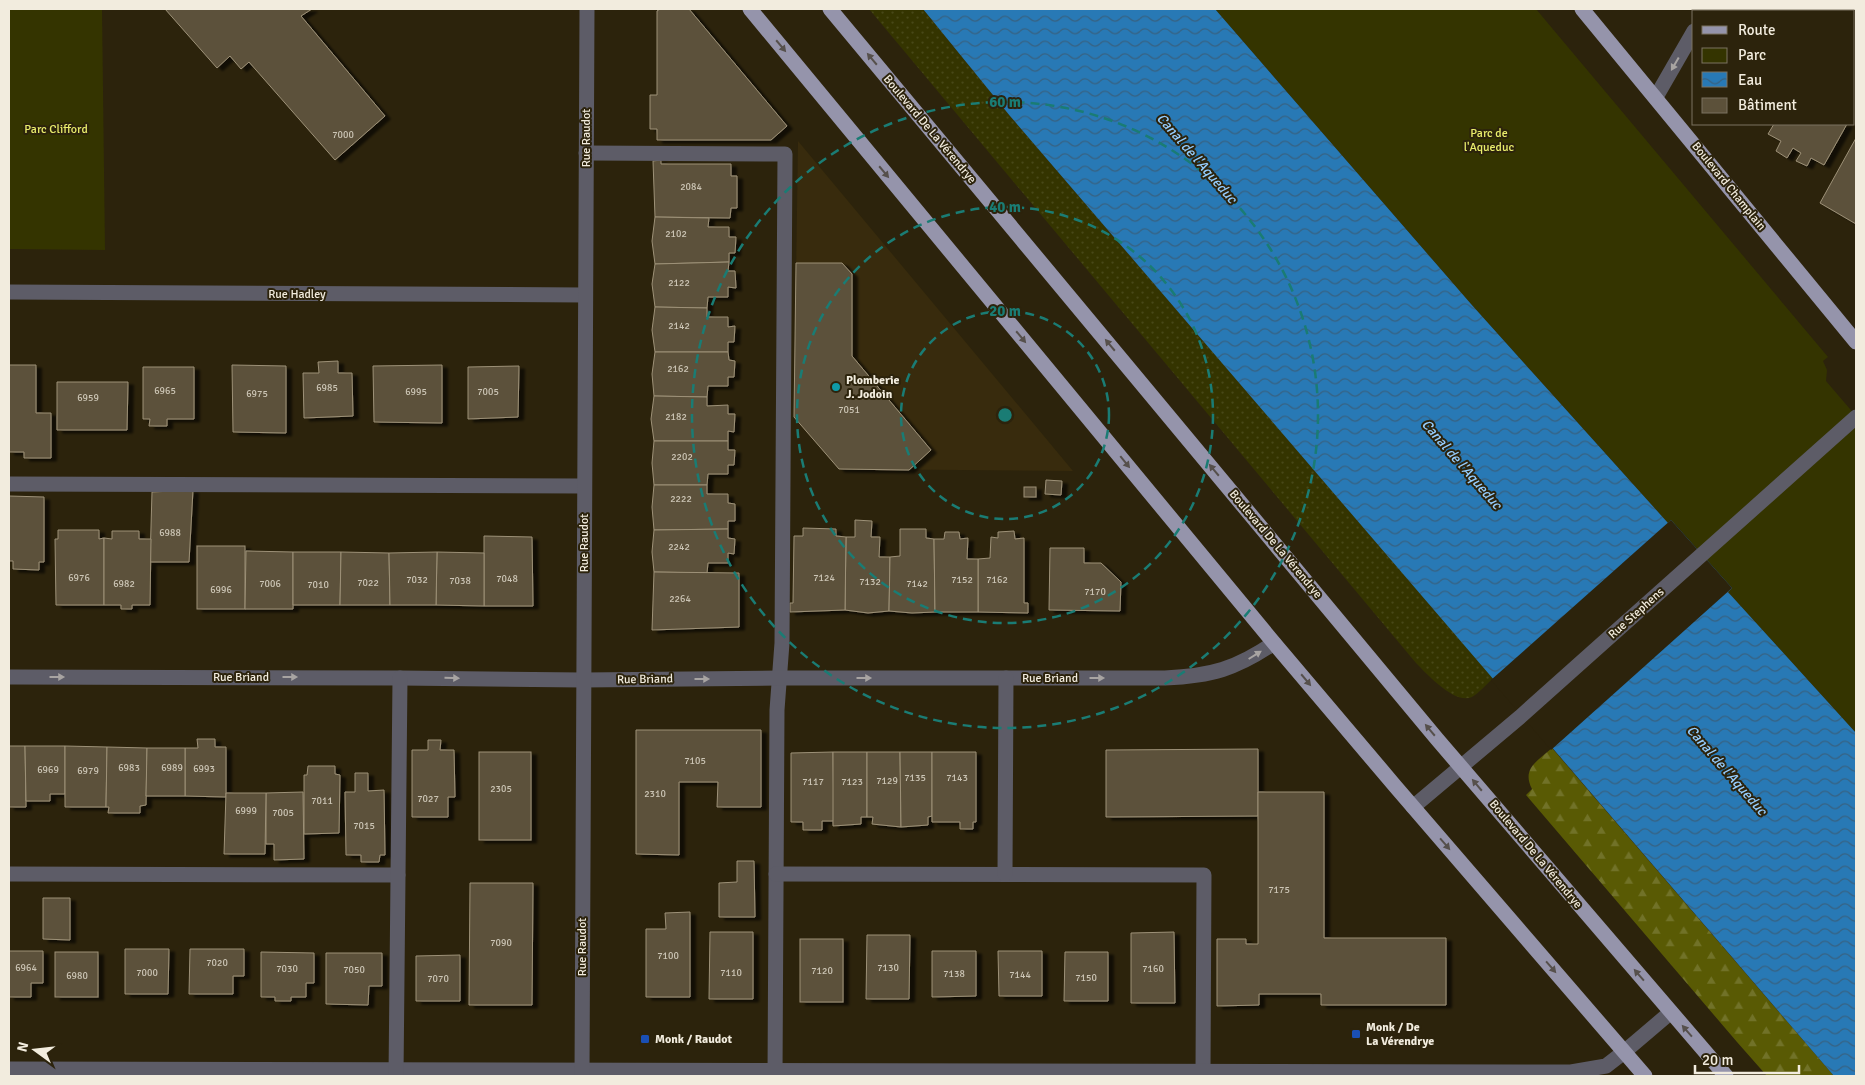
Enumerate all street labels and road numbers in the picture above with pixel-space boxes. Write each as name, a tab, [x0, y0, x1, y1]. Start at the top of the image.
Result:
street label: Boulevard De La Vérendrye	[880, 72, 979, 187]
street label: Rue Raudot	[579, 109, 594, 167]
street label: Boulevard Champlain	[1688, 139, 1769, 234]
street label: Rue Hadley	[268, 287, 326, 302]
street label: Boulevard De La Vérendrye	[1226, 487, 1325, 602]
street label: Rue Raudot	[577, 514, 592, 572]
street label: Rue Stephens	[1605, 585, 1667, 642]
street label: Rue Briand	[213, 670, 269, 685]
street label: Rue Briand	[1022, 671, 1078, 686]
street label: Rue Briand	[617, 672, 673, 687]
street label: Boulevard De La Vérendrye	[1486, 797, 1585, 912]
street label: Rue Raudot	[575, 918, 590, 976]

